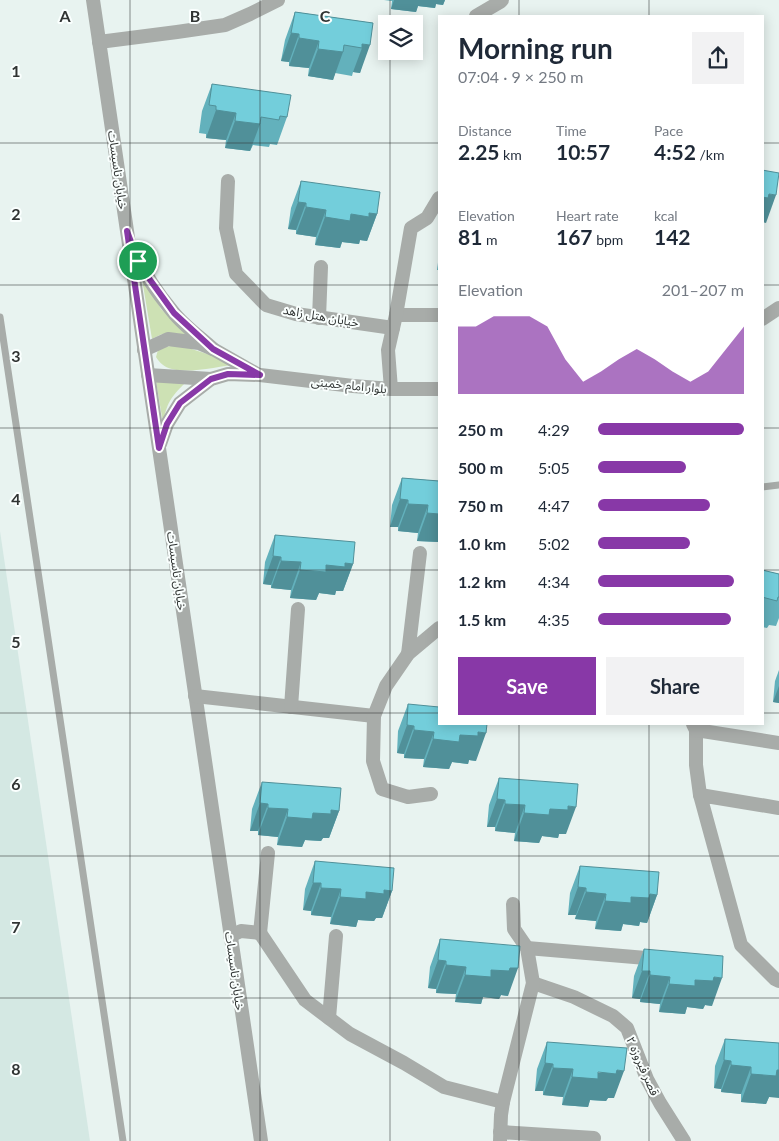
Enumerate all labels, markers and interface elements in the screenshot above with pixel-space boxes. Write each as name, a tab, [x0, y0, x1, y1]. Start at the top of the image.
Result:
text: A	[58, 6, 71, 25]
text: B	[190, 6, 200, 25]
text: C	[320, 6, 331, 25]
map controls	[378, 15, 423, 60]
button: layers	[378, 15, 423, 60]
text: Morning run	[458, 31, 613, 65]
button: share	[692, 32, 744, 84]
text: 1	[11, 61, 21, 80]
text: 07:04 · 9 × 250 m	[458, 67, 583, 86]
text: Distance	[458, 122, 512, 139]
text: Time	[556, 122, 587, 139]
text: Pace	[654, 122, 683, 139]
street label: خیابان تاسیسات	[105, 130, 131, 210]
text: 2.25	[458, 139, 500, 164]
text: 10:57	[556, 139, 610, 164]
text: 4:52	[654, 139, 696, 164]
text: km	[500, 146, 522, 163]
text: /km	[696, 146, 725, 163]
text: 2	[11, 204, 21, 223]
text: Elevation	[458, 207, 515, 224]
text: Heart rate	[556, 207, 619, 224]
text: kcal	[654, 207, 678, 224]
text: 81	[458, 224, 482, 249]
text: 167	[556, 224, 593, 249]
text: 142	[654, 224, 691, 249]
text: m	[482, 231, 497, 248]
text: bpm	[593, 231, 623, 248]
pin	[117, 240, 159, 282]
icon: arrive	[124, 247, 152, 275]
text: Elevation	[458, 280, 523, 299]
text: 201–207 m	[662, 280, 744, 299]
street label: خیابان هتل زاهد	[282, 302, 360, 330]
text: 3	[11, 346, 21, 365]
street label: بلوار امام خمینی	[310, 374, 387, 398]
text: 250 m	[458, 420, 503, 439]
text: 4:29	[538, 420, 570, 439]
text: 500 m	[458, 458, 503, 477]
text: 5:05	[538, 458, 570, 477]
text: 4	[11, 489, 21, 508]
text: 750 m	[458, 496, 503, 515]
text: 4:47	[538, 496, 570, 515]
street label: خیابان تاسیسات	[164, 531, 190, 611]
text: 1.0 km	[458, 534, 506, 553]
text: 5:02	[538, 534, 570, 553]
text: 1.2 km	[458, 572, 506, 591]
text: 4:34	[538, 572, 570, 591]
text: 1.5 km	[458, 610, 506, 629]
text: 4:35	[538, 610, 570, 629]
text: 5	[11, 632, 21, 651]
button: Save	[458, 657, 596, 715]
button: Share	[606, 657, 744, 715]
text: 6	[11, 774, 21, 793]
text: 7	[11, 917, 21, 936]
street label: خیابان تاسیسات	[222, 931, 248, 1011]
street label: قصر فیروزه ۲	[623, 1034, 663, 1098]
text: 8	[11, 1059, 21, 1078]

